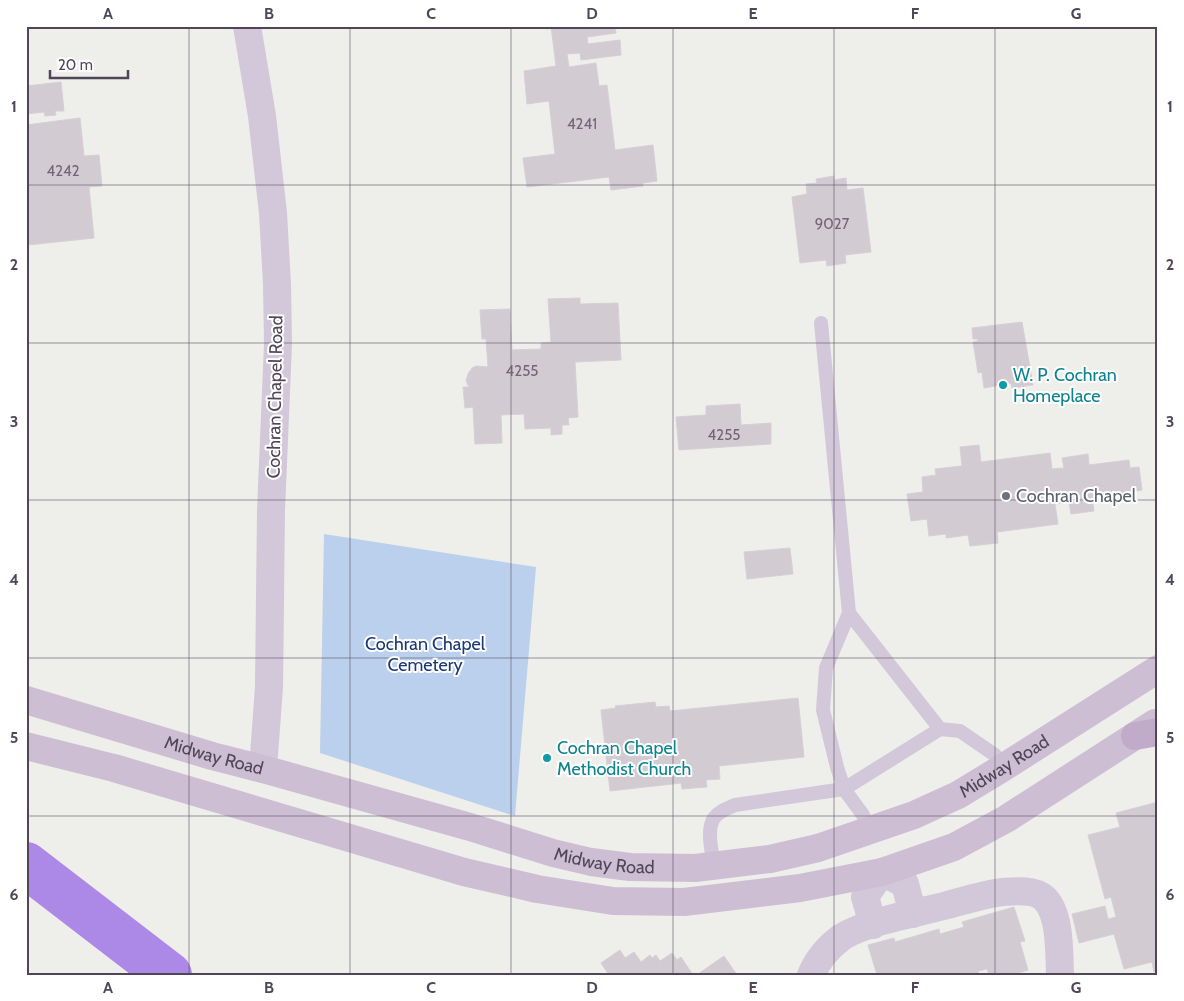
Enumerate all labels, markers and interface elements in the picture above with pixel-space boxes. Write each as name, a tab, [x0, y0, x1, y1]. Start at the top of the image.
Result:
text: A	[103, 4, 113, 23]
text: B	[264, 4, 274, 23]
text: C	[426, 4, 436, 23]
text: D	[586, 4, 598, 23]
text: E	[748, 4, 758, 23]
text: F	[911, 4, 920, 23]
text: G	[1071, 4, 1081, 23]
scale bar	[50, 48, 128, 80]
text: 20 m	[58, 56, 93, 74]
text: 1	[11, 97, 17, 116]
text: 1	[1167, 97, 1173, 116]
house number: 4241	[567, 115, 597, 133]
house number: 4242	[46, 162, 80, 180]
house number: 9027	[815, 215, 850, 233]
text: 2	[10, 255, 18, 274]
text: 2	[1166, 255, 1174, 274]
street label: Cochran Chapel Road	[263, 315, 287, 479]
house number: 4255	[506, 362, 538, 380]
place label: W. P. Cochran Homeplace	[1013, 364, 1117, 407]
marker: W. P. Cochran Homeplace	[997, 379, 1009, 391]
text: 3	[10, 412, 18, 431]
text: 3	[1166, 412, 1174, 431]
house number: 4255	[708, 426, 740, 444]
place label: Cochran Chapel	[1016, 485, 1137, 507]
marker: Cochran Chapel	[1000, 490, 1012, 502]
text: 4	[9, 570, 19, 589]
text: 4	[1165, 570, 1175, 589]
park label: Cochran Chapel Cemetery	[365, 633, 486, 676]
text: 5	[10, 728, 18, 747]
text: 5	[1166, 728, 1174, 747]
street label: Midway Road	[955, 730, 1053, 803]
street label: Midway Road	[162, 731, 266, 780]
place label: Cochran Chapel Methodist Church	[557, 737, 691, 780]
marker: Cochran Chapel Methodist Church	[541, 752, 553, 764]
street label: Midway Road	[552, 843, 655, 878]
text: 6	[10, 885, 19, 904]
text: 6	[1166, 885, 1175, 904]
text: A	[103, 978, 113, 997]
text: B	[264, 978, 274, 997]
text: C	[426, 978, 436, 997]
text: D	[586, 978, 598, 997]
text: E	[748, 978, 758, 997]
text: F	[911, 978, 920, 997]
text: G	[1071, 978, 1081, 997]

